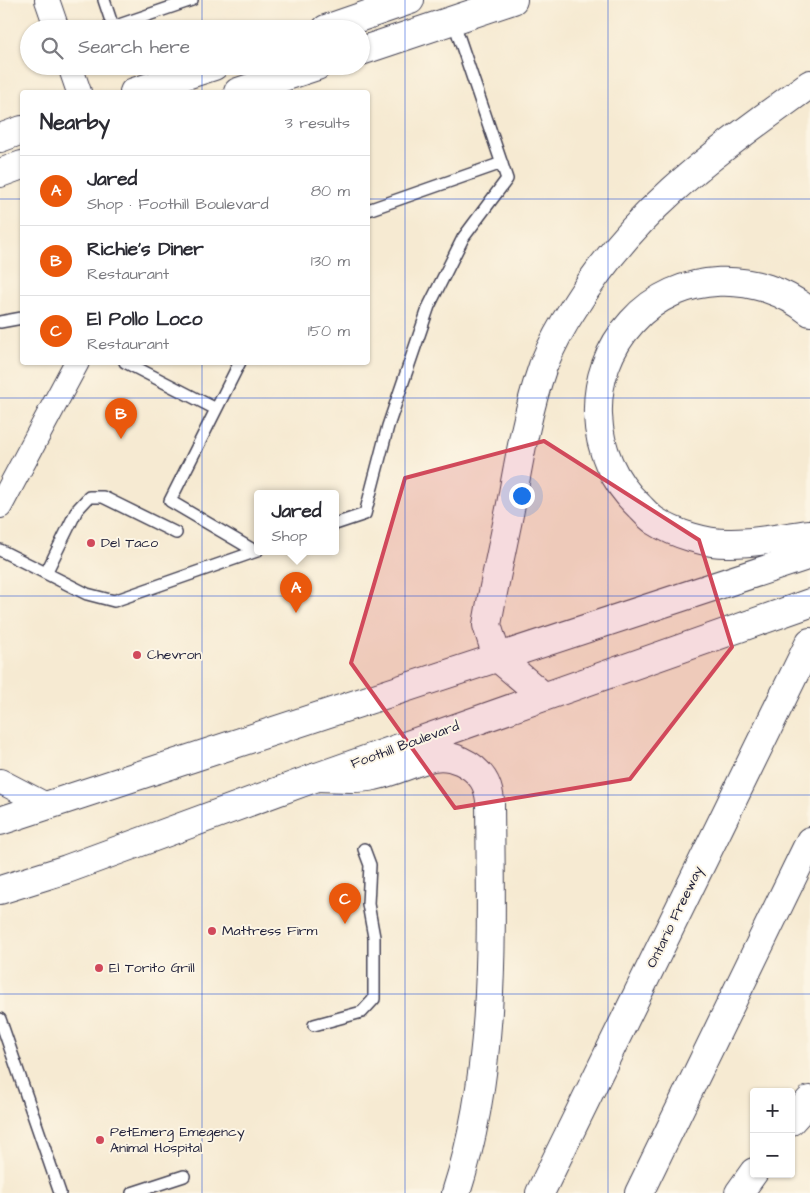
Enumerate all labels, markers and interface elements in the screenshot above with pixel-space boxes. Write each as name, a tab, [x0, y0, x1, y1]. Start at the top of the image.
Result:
search box	[20, 20, 370, 75]
icon: search	[38, 34, 66, 62]
text: Search here	[78, 34, 190, 61]
text: Nearby	[40, 108, 110, 137]
text: 3 results	[285, 112, 350, 134]
text: Jared	[87, 166, 137, 193]
text: A	[51, 180, 61, 202]
text: 80 m	[311, 180, 350, 202]
text: Shop · Foothill Boulevard	[87, 193, 269, 215]
text: Richie's Diner	[87, 236, 204, 263]
text: B	[50, 250, 62, 272]
text: 130 m	[311, 250, 350, 272]
text: Restaurant	[87, 263, 169, 285]
text: El Pollo Loco	[87, 306, 202, 333]
text: C	[50, 320, 62, 342]
text: 150 m	[308, 320, 350, 342]
text: Restaurant	[87, 333, 169, 355]
pin: B	[105, 398, 137, 439]
your location	[509, 483, 535, 509]
popup	[254, 490, 339, 555]
text: Jared	[271, 498, 322, 525]
text: Shop	[271, 525, 307, 547]
place label: Del Taco	[101, 533, 158, 553]
marker: Del Taco	[85, 537, 97, 549]
pin: A	[280, 572, 312, 613]
place label: Chevron	[147, 645, 201, 665]
marker: Chevron	[131, 649, 143, 661]
street label: Foothill Boulevard	[348, 716, 462, 774]
street label: Ontario Freeway	[642, 862, 708, 971]
pin: C	[329, 883, 361, 924]
place label: Mattress Firm	[222, 921, 318, 941]
marker: Mattress Firm	[206, 925, 218, 937]
place label: El Torito Grill	[109, 958, 195, 978]
marker: El Torito Grill	[93, 962, 105, 974]
map controls	[750, 1088, 795, 1178]
button: +	[750, 1088, 795, 1133]
place label: PetEmerg Emegency Animal Hospital	[110, 1122, 245, 1158]
button: −	[750, 1133, 795, 1178]
marker: PetEmerg Emegency Animal Hospital	[94, 1134, 106, 1146]

